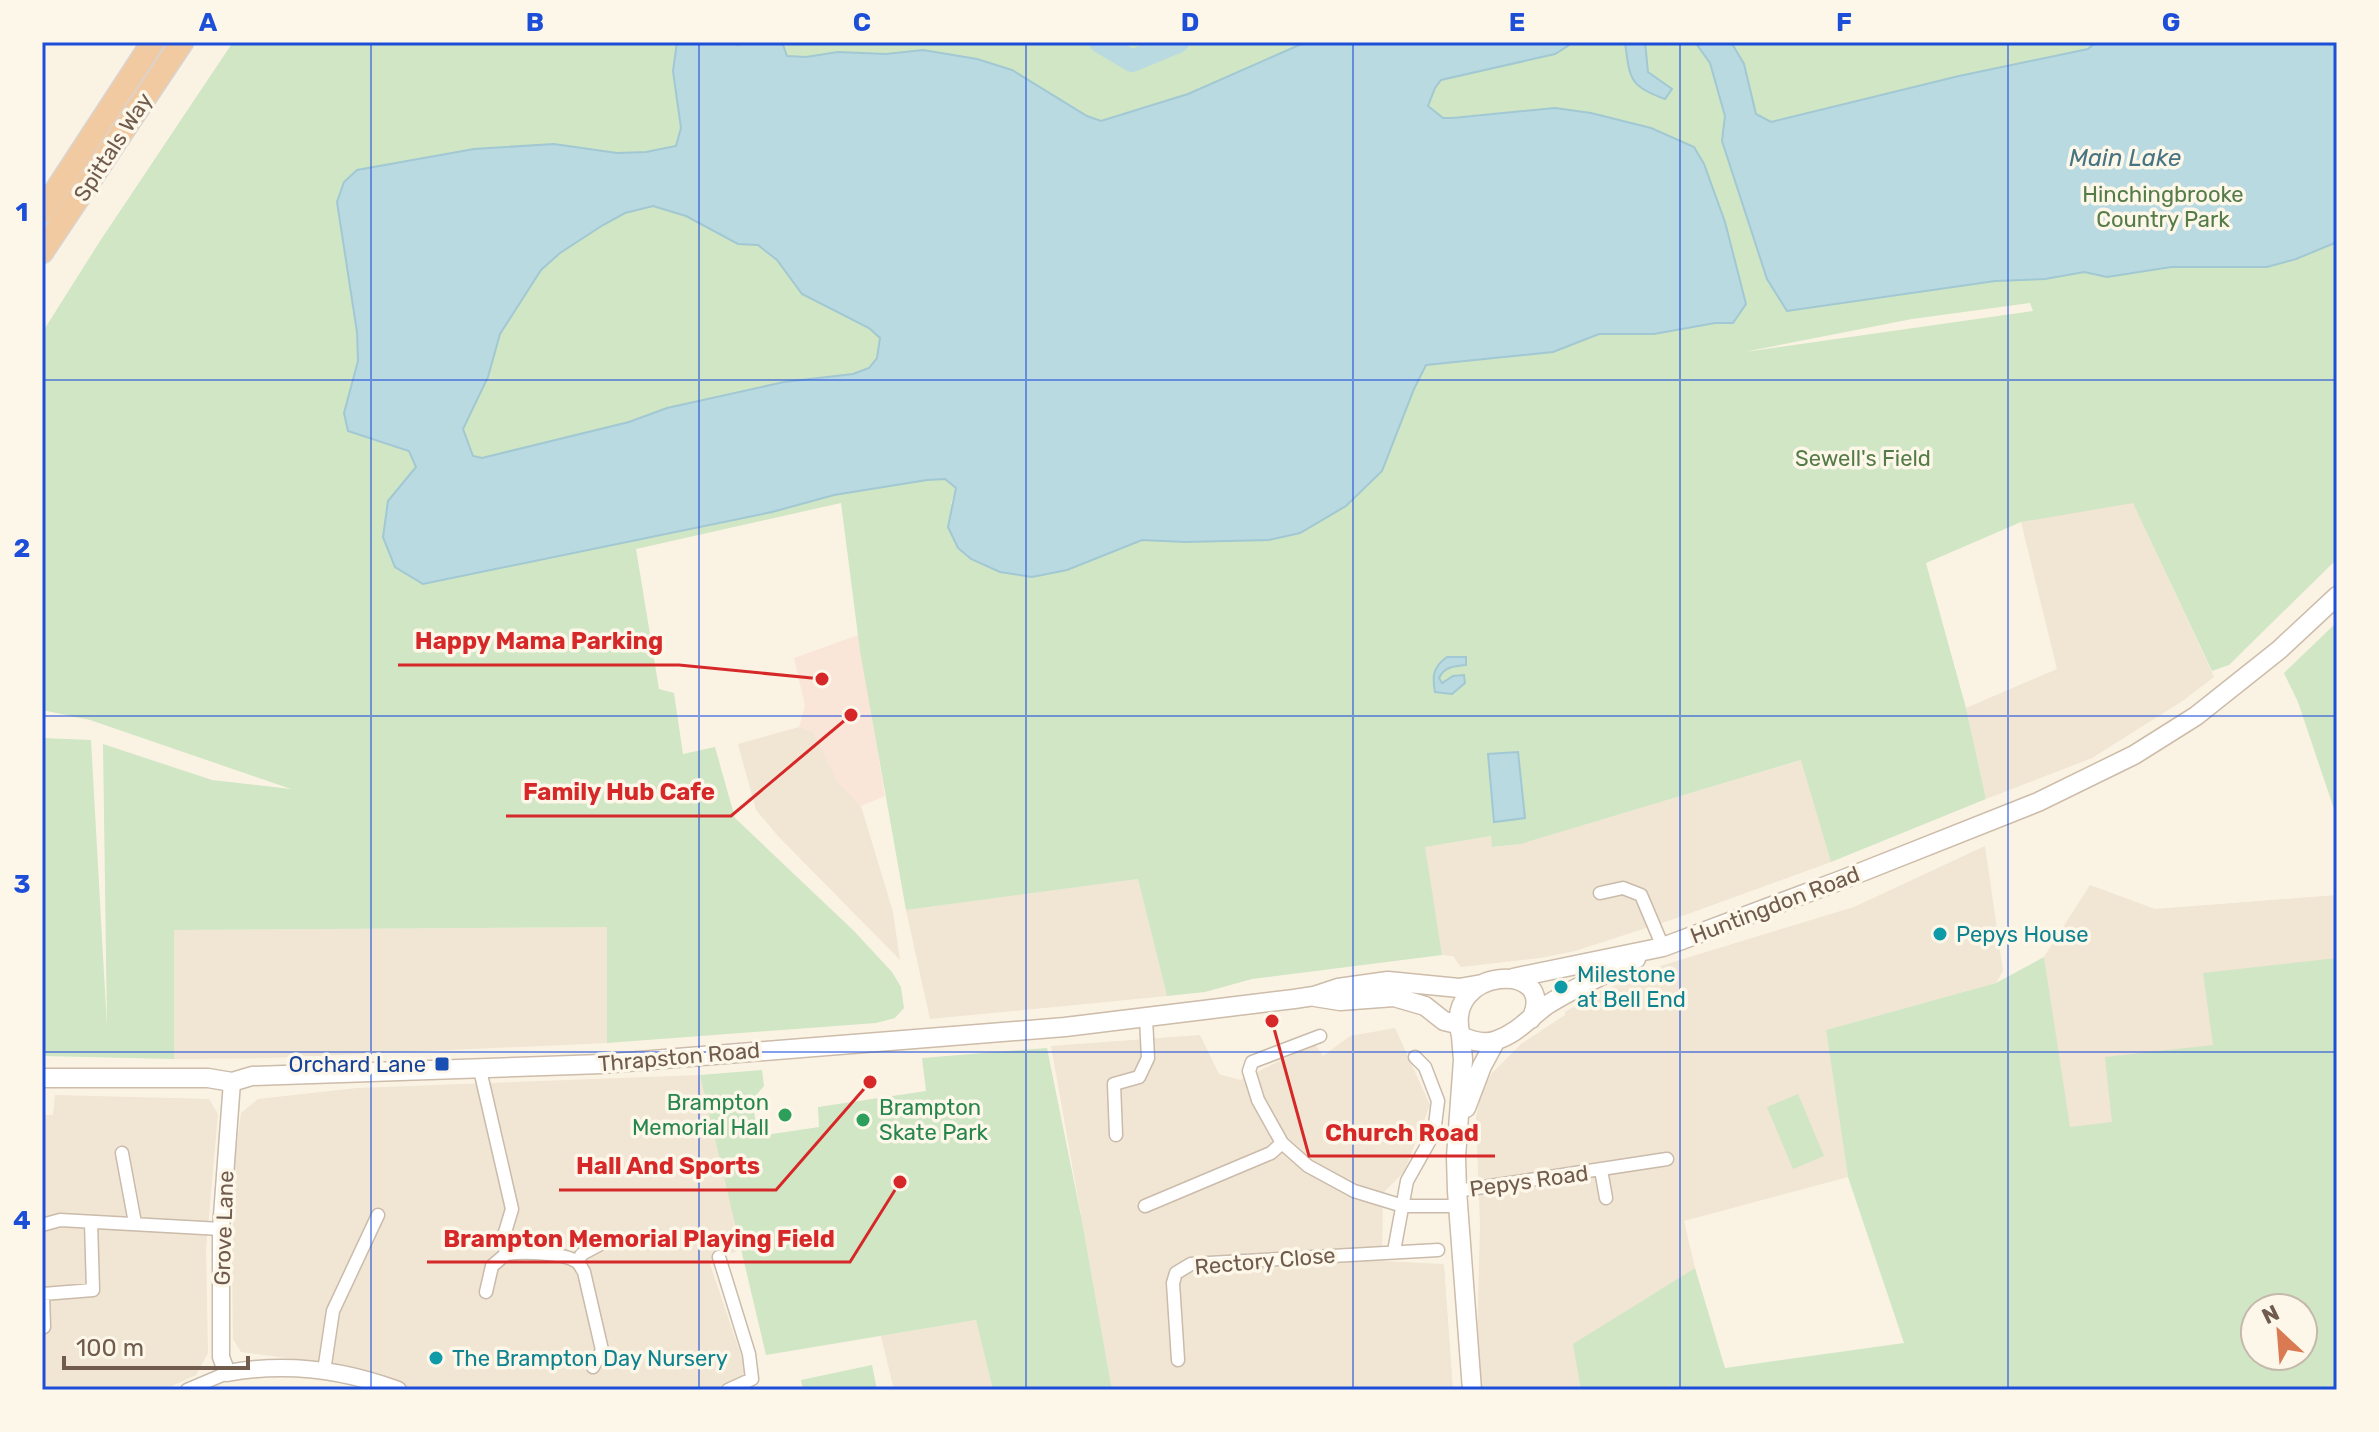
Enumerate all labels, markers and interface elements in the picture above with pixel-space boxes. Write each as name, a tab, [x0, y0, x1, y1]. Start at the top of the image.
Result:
text: A	[199, 7, 218, 38]
text: B	[526, 7, 544, 38]
text: C	[853, 7, 871, 38]
text: D	[1181, 7, 1199, 38]
text: E	[1509, 7, 1525, 38]
text: F	[1836, 7, 1852, 38]
text: G	[2162, 7, 2180, 38]
street label: Spittals Way	[68, 88, 158, 206]
water label: Main Lake	[2069, 144, 2181, 172]
park label: Hinchingbrooke Country Park	[2082, 181, 2244, 233]
text: 1	[16, 197, 28, 228]
park label: Sewell's Field	[1795, 445, 1931, 472]
text: 2	[14, 533, 30, 564]
callout: Happy Mama Parking	[398, 617, 679, 665]
text: Happy Mama Parking	[415, 627, 663, 655]
callout: Family Hub Cafe	[506, 768, 731, 816]
text: Family Hub Cafe	[523, 778, 715, 806]
street label: Huntingdon Road	[1687, 860, 1863, 950]
text: 3	[13, 869, 31, 900]
place label: Pepys House	[1956, 921, 2089, 948]
marker: Pepys House	[1931, 925, 1949, 943]
place label: Milestone at Bell End	[1577, 961, 1686, 1013]
marker: Milestone at Bell End	[1552, 978, 1570, 996]
street label: Thrapston Road	[597, 1036, 761, 1078]
place label: Orchard Lane	[288, 1051, 426, 1078]
marker: Orchard Lane	[433, 1055, 451, 1073]
place label: Brampton Memorial Hall	[632, 1089, 769, 1141]
place label: Brampton Skate Park	[879, 1094, 989, 1146]
marker: Brampton Memorial Hall	[776, 1106, 794, 1124]
callout: Church Road	[1309, 1108, 1495, 1156]
marker: Brampton Skate Park	[854, 1111, 872, 1129]
text: Church Road	[1325, 1119, 1479, 1147]
callout: Hall And Sports	[559, 1142, 776, 1190]
text: Hall And Sports	[576, 1152, 760, 1180]
street label: Pepys Road	[1468, 1159, 1590, 1203]
street label: Grove Lane	[209, 1170, 239, 1286]
text: 4	[13, 1205, 31, 1236]
callout: Brampton Memorial Playing Field	[427, 1214, 850, 1262]
text: Brampton Memorial Playing Field	[443, 1225, 835, 1253]
street label: Rectory Close	[1193, 1241, 1337, 1281]
north arrow	[2239, 1292, 2319, 1372]
text: N	[2257, 1299, 2283, 1330]
scale bar	[64, 1320, 248, 1370]
text: 100 m	[76, 1334, 144, 1362]
place label: The Brampton Day Nursery	[452, 1345, 728, 1372]
marker: The Brampton Day Nursery	[427, 1349, 445, 1367]

